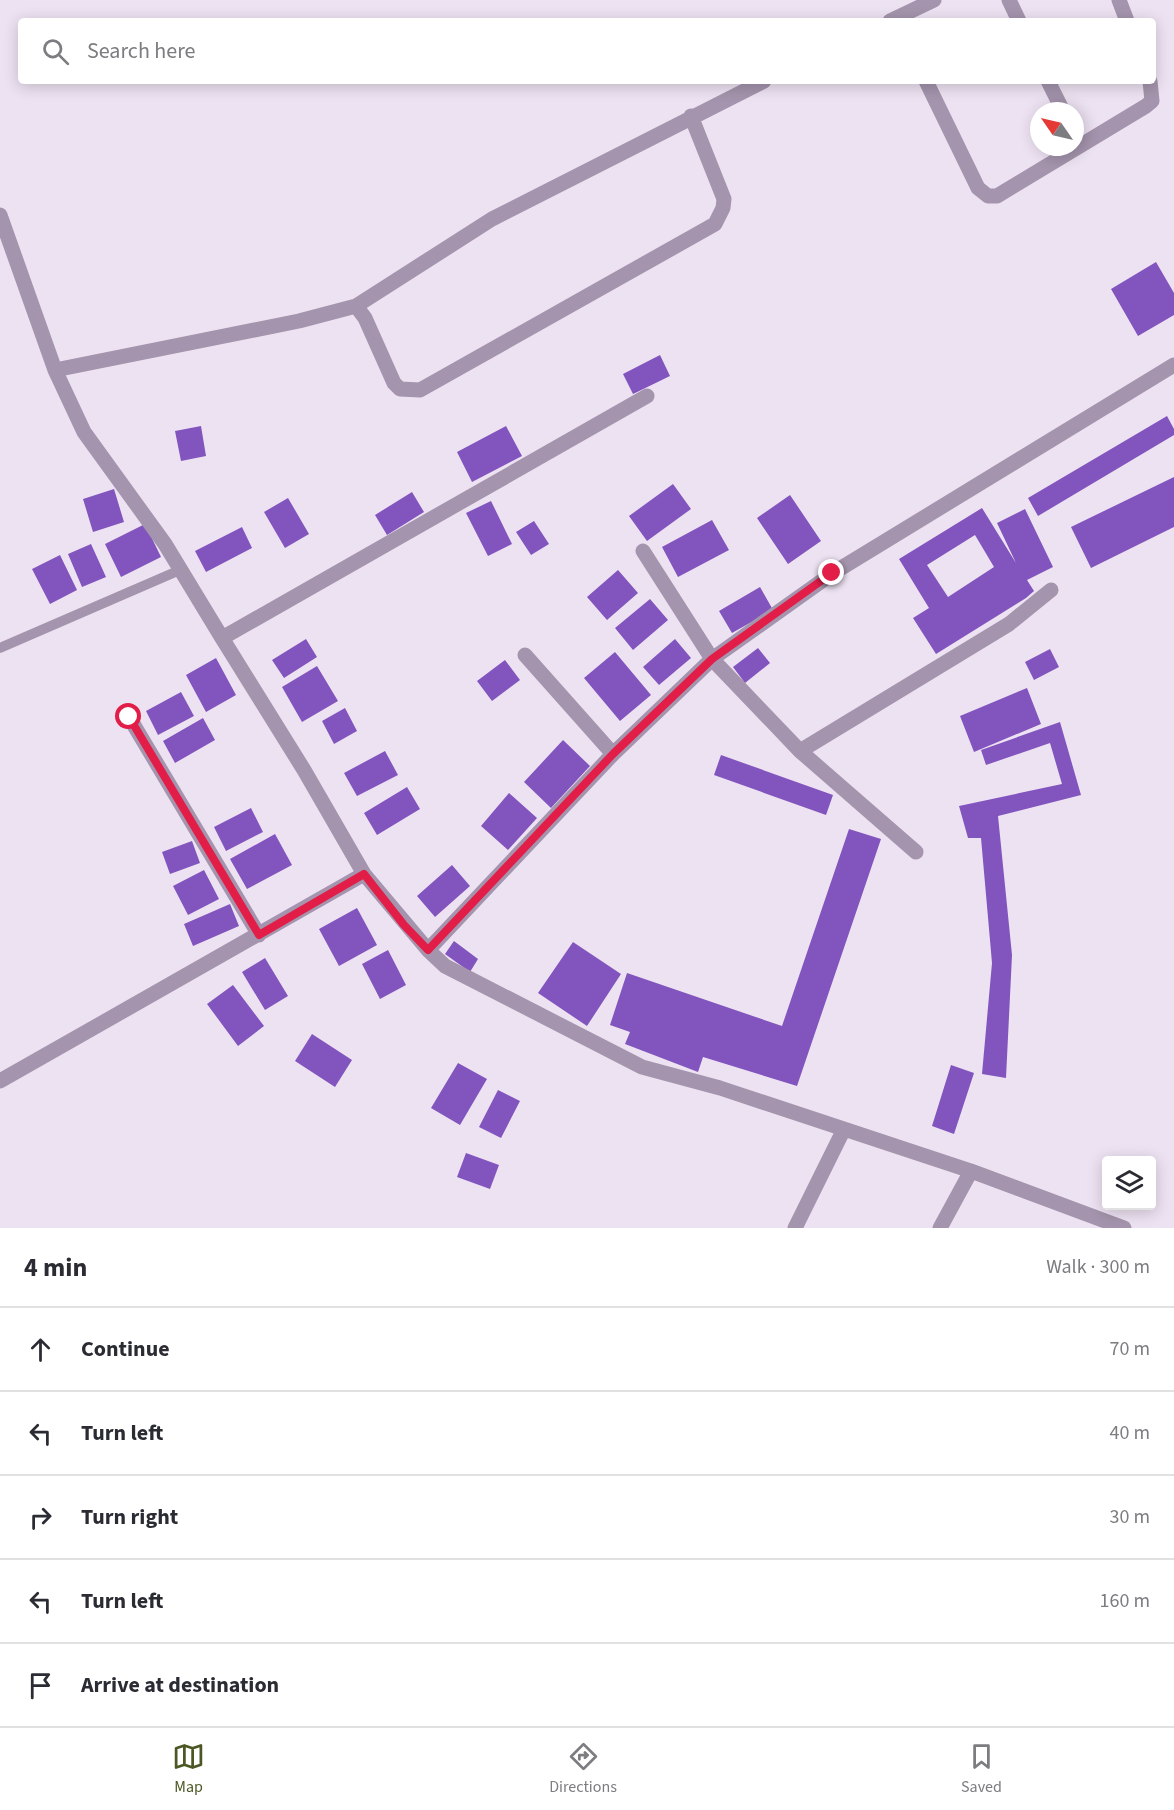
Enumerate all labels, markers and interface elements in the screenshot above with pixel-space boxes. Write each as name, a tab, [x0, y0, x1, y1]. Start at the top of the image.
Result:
search box	[18, 18, 1156, 84]
icon: search	[39, 35, 72, 68]
text: Search here	[87, 35, 195, 67]
north arrow	[1030, 102, 1084, 156]
route end	[818, 559, 844, 585]
route start	[115, 703, 141, 729]
map controls	[1102, 1156, 1156, 1210]
button: layers	[1102, 1156, 1156, 1210]
text: 4 min	[24, 1249, 87, 1286]
text: Walk · 300 m	[1046, 1253, 1150, 1281]
icon: ahead	[24, 1333, 57, 1366]
text: Continue	[81, 1333, 170, 1365]
text: 70 m	[1110, 1335, 1150, 1363]
icon: left	[24, 1417, 57, 1450]
text: Turn left	[81, 1417, 163, 1449]
text: 40 m	[1110, 1419, 1150, 1447]
icon: right	[24, 1501, 57, 1534]
text: Turn right	[81, 1501, 178, 1533]
text: 30 m	[1110, 1503, 1150, 1531]
icon: left	[24, 1585, 57, 1618]
text: Turn left	[81, 1585, 163, 1617]
text: 160 m	[1100, 1587, 1150, 1615]
icon: arrive	[24, 1669, 57, 1702]
text: Arrive at destination	[81, 1669, 279, 1701]
tab: Map	[172, 1740, 205, 1798]
tab: Directions	[549, 1740, 617, 1798]
tab: Saved	[961, 1740, 1002, 1798]

